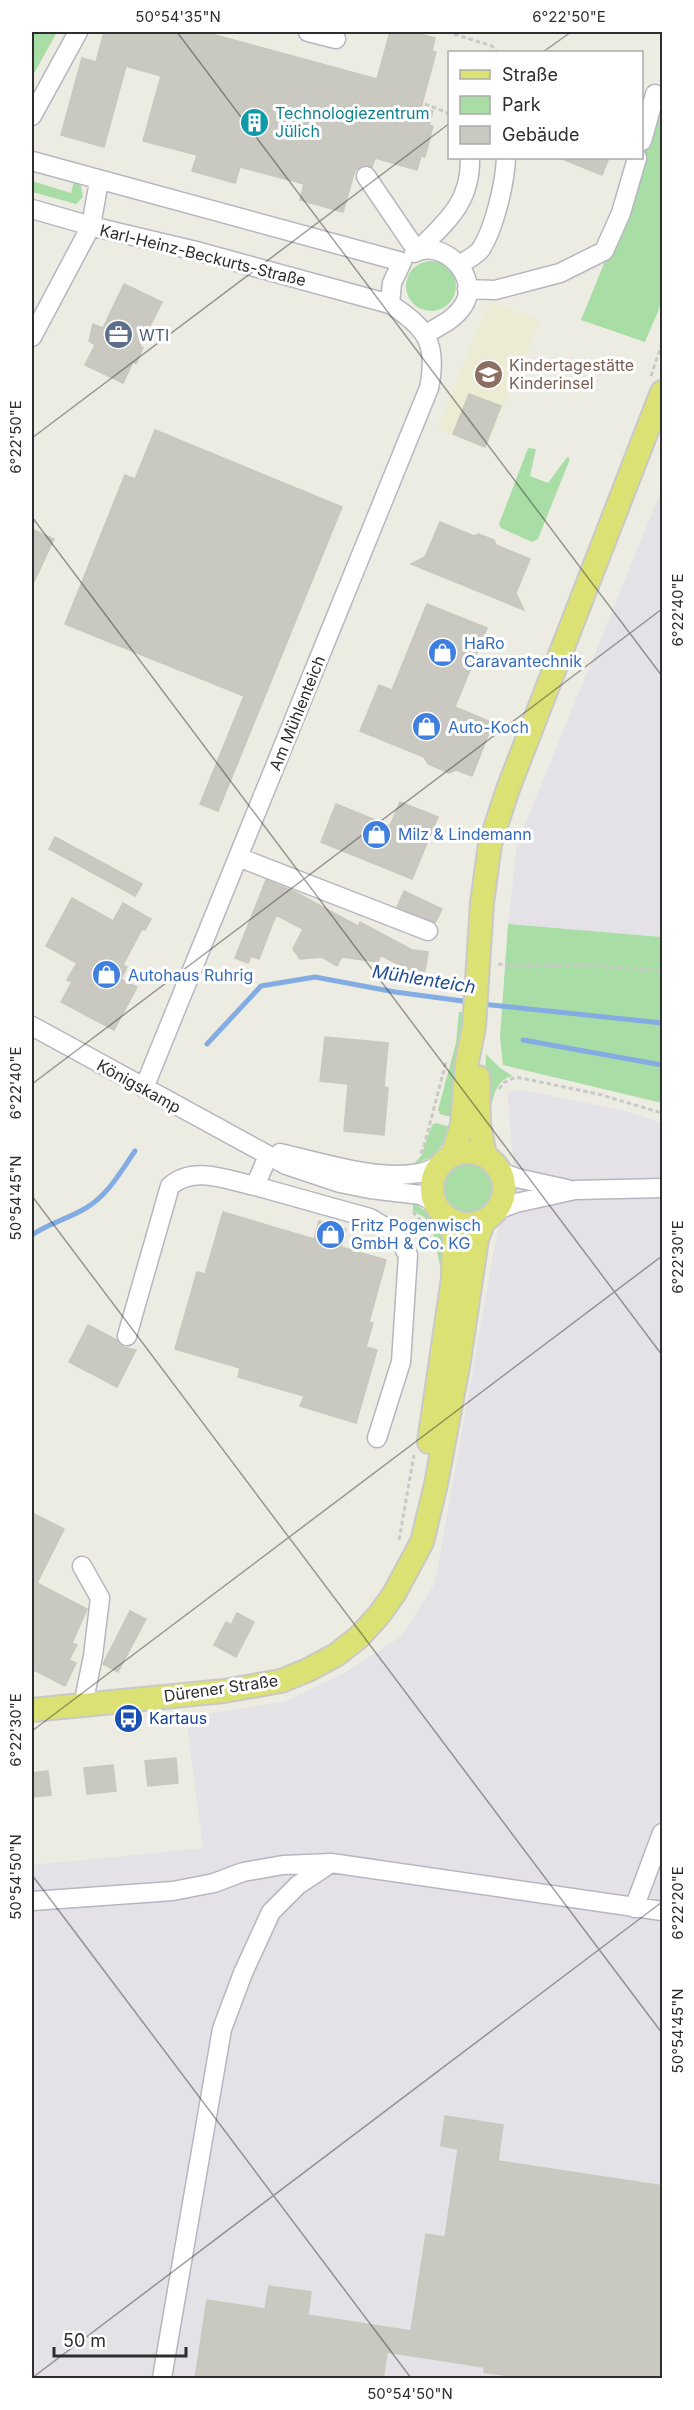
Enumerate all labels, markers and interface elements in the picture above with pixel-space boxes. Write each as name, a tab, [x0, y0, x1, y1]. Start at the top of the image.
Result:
text: 50°54'35"N	[135, 7, 221, 26]
text: 6°22'50"E	[532, 7, 606, 26]
legend	[448, 51, 643, 159]
text: Straße	[502, 64, 558, 85]
text: Park	[502, 94, 541, 115]
place label: Technologiezentrum Jülich	[275, 103, 429, 141]
building icon: Technologiezentrum Jülich	[238, 106, 270, 138]
text: Gebäude	[502, 124, 579, 145]
street label: Karl-Heinz-Beckurts-Straße	[98, 220, 308, 290]
office icon: WTI	[102, 319, 134, 351]
place label: WTI	[139, 325, 169, 345]
place label: Kindertagestätte Kinderinsel	[509, 355, 634, 393]
school or university icon: Kindertagestätte Kinderinsel	[472, 358, 504, 390]
text: 6°22'50"E	[6, 400, 25, 474]
text: 6°22'40"E	[668, 573, 687, 647]
place label: HaRo Caravantechnik	[464, 633, 582, 671]
shop icon: HaRo Caravantechnik	[427, 636, 459, 668]
street label: Am Mühlenteich	[265, 652, 329, 774]
shop icon: Auto-Koch	[411, 711, 443, 743]
place label: Auto-Koch	[448, 717, 529, 737]
shop icon: Milz & Lindemann	[361, 818, 393, 850]
place label: Milz & Lindemann	[398, 824, 532, 844]
shop icon: Autohaus Ruhrig	[91, 959, 123, 991]
water label: Mühlenteich	[371, 960, 477, 998]
place label: Autohaus Ruhrig	[128, 965, 253, 985]
text: 6°22'40"E	[6, 1046, 25, 1120]
street label: Königskamp	[94, 1055, 184, 1117]
text: 50°54'45"N	[6, 1156, 25, 1240]
place label: Fritz Pogenwisch GmbH & Co. KG	[351, 1215, 481, 1253]
shop icon: Fritz Pogenwisch GmbH & Co. KG	[314, 1218, 346, 1250]
text: 6°22'30"E	[668, 1220, 687, 1294]
street label: Dürener Straße	[163, 1670, 279, 1706]
text: 6°22'30"E	[6, 1693, 25, 1767]
bus stop icon: Kartaus	[112, 1702, 144, 1734]
place label: Kartaus	[149, 1708, 207, 1728]
text: 50°54'50"N	[6, 1834, 25, 1920]
text: 6°22'20"E	[668, 1866, 687, 1940]
text: 50°54'45"N	[668, 1989, 687, 2073]
scale bar	[54, 2320, 186, 2358]
text: 50 m	[63, 2330, 106, 2351]
text: 50°54'50"N	[367, 2384, 453, 2403]

